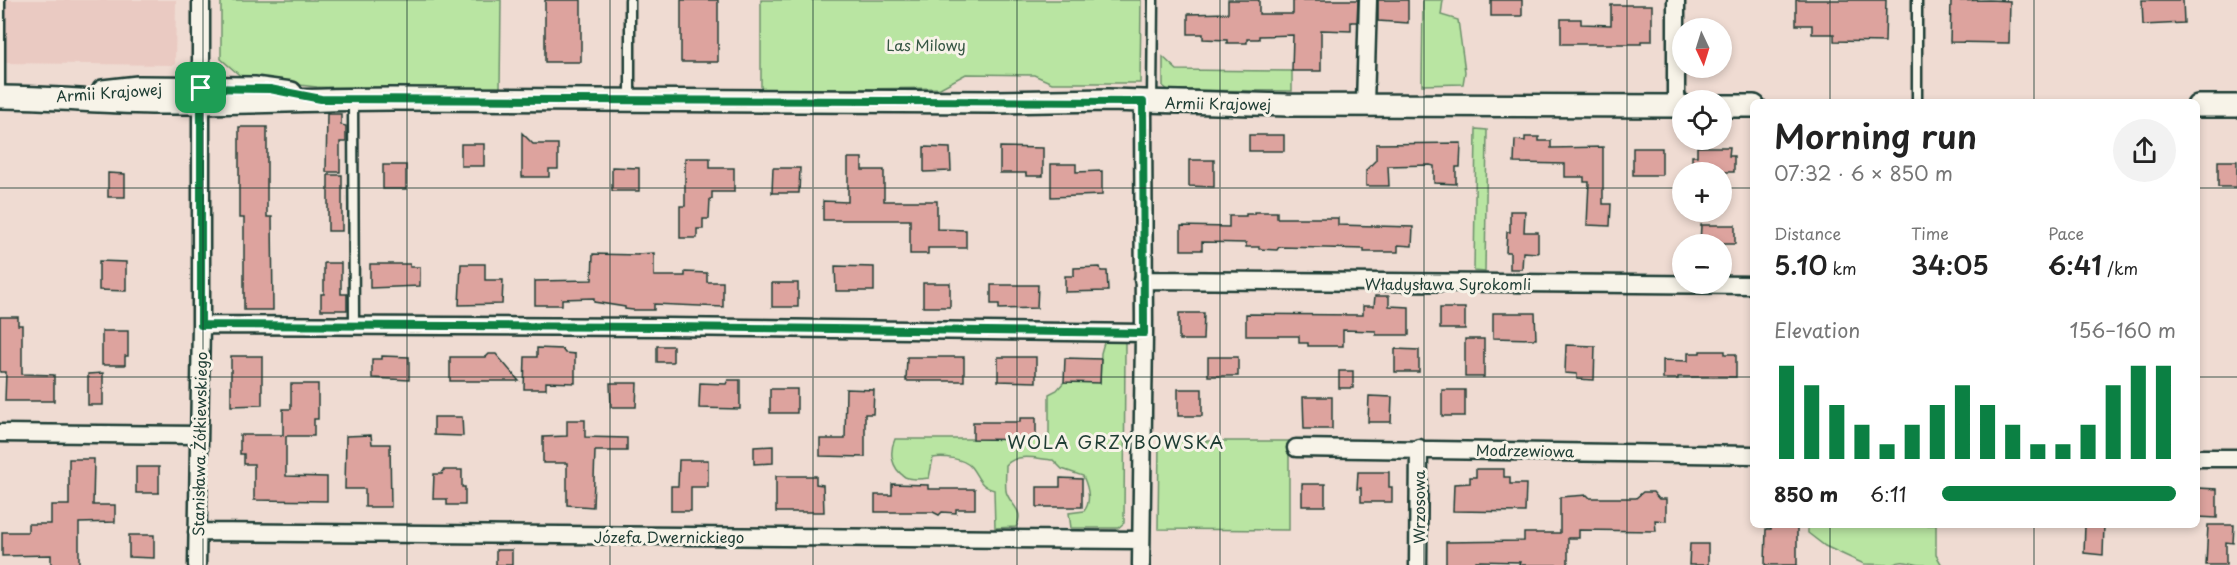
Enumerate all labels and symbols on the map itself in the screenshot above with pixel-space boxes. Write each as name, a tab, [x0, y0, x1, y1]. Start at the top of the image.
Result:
north arrow	[1672, 18, 1732, 78]
park label: Las Milowy	[886, 33, 966, 56]
pin	[175, 62, 226, 113]
street label: Armii Krajowej	[55, 77, 163, 107]
street label: Armii Krajowej	[1165, 91, 1271, 115]
street label: Władysława Syrokomli	[1365, 272, 1531, 295]
street label: Stanisława Żółkiewskiego	[186, 352, 212, 536]
district label: WOLA GRZYBOWSKA	[1007, 428, 1225, 455]
street label: Modrzewiowa	[1476, 438, 1575, 462]
street label: Wrzosowa	[1407, 470, 1430, 544]
street label: Józefa Dwernickiego	[594, 525, 744, 548]

